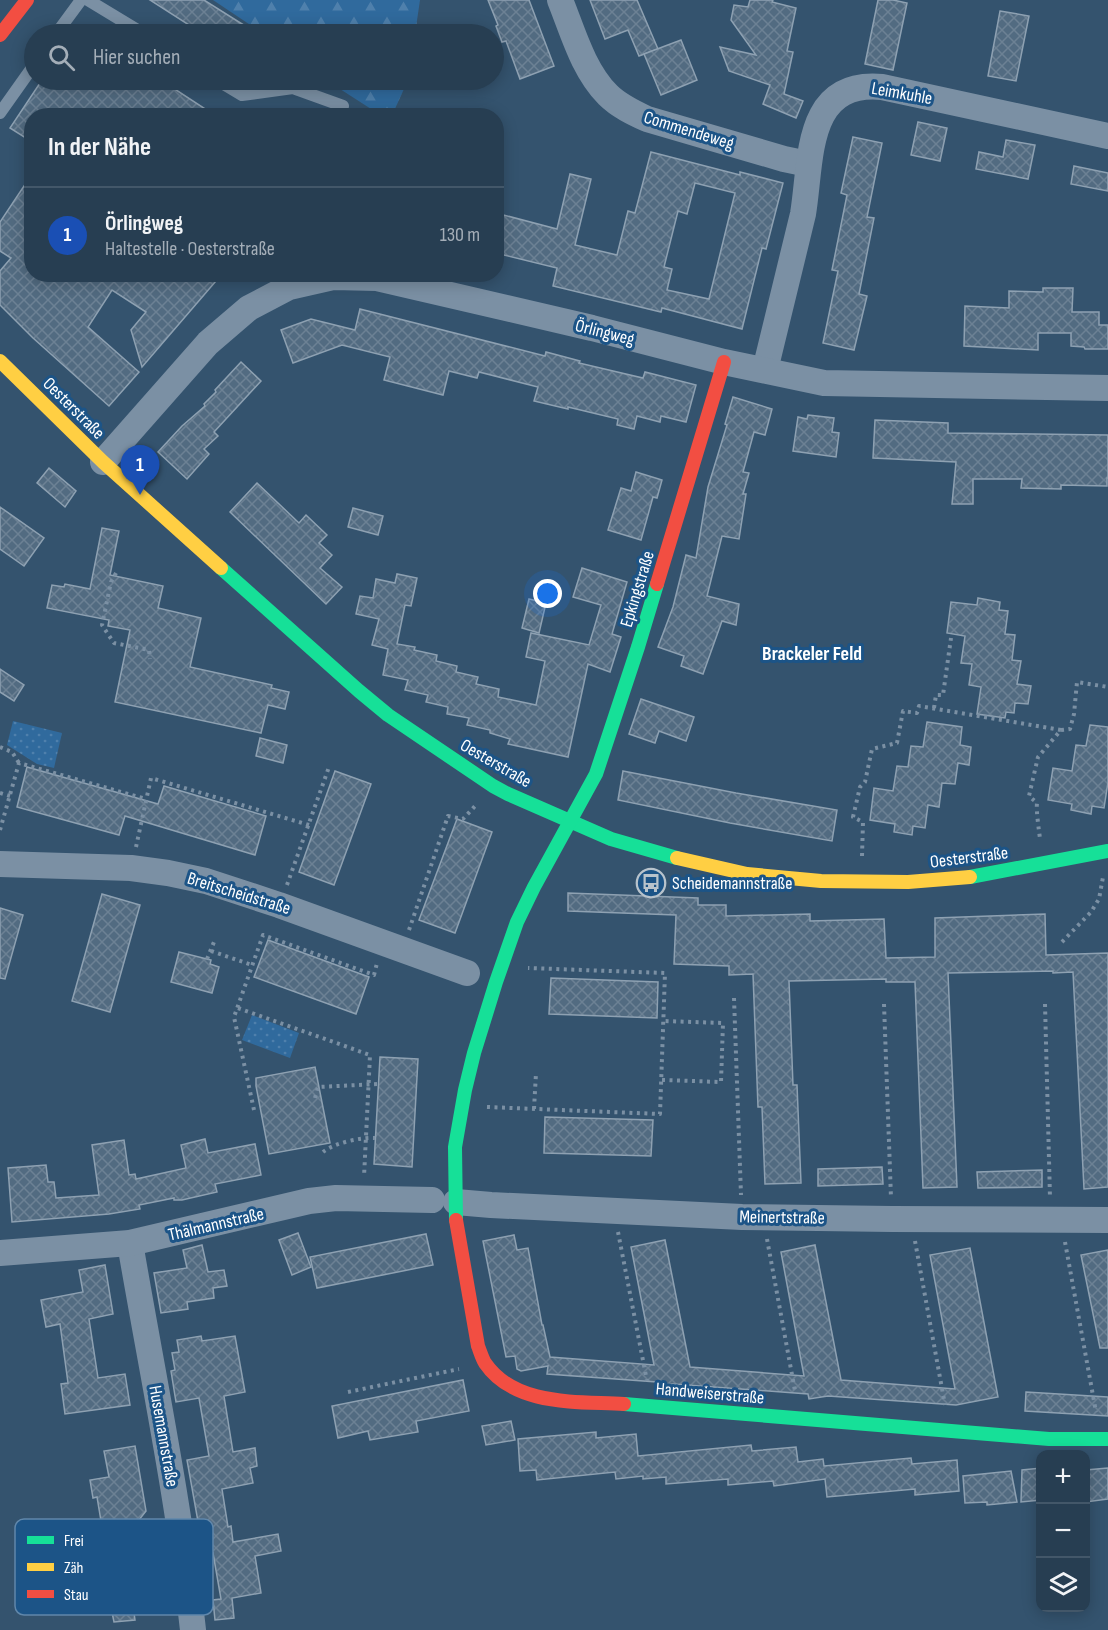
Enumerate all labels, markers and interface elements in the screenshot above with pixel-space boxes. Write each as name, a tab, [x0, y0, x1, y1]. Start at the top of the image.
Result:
search box	[24, 24, 504, 90]
icon: search	[45, 41, 78, 74]
text: Hier suchen	[93, 44, 181, 71]
street label: Leimkuhle	[870, 78, 934, 109]
street label: Commendeweg	[641, 107, 737, 154]
text: In der Nähe	[48, 132, 151, 163]
text: Örlingweg	[105, 210, 183, 237]
text: 1	[64, 223, 71, 247]
text: 130 m	[440, 223, 480, 247]
text: Haltestelle · Oesterstraße	[105, 237, 275, 261]
street label: Örlingweg	[573, 315, 637, 350]
street label: Oesterstraße	[38, 373, 109, 444]
pin: 1	[120, 446, 160, 495]
street label: Epkingstraße	[616, 549, 659, 630]
your location	[533, 579, 562, 608]
district label: Brackeler Feld	[762, 642, 862, 666]
street label: Oesterstraße	[456, 735, 535, 792]
street label: Oesterstraße	[929, 842, 1009, 873]
bus stop icon: Scheidemannstraße	[635, 867, 667, 899]
street label: Breitscheidstraße	[185, 868, 293, 919]
place label: Scheidemannstraße	[672, 873, 792, 894]
street label: Thälmannstraße	[166, 1203, 266, 1246]
street label: Meinertstraße	[739, 1206, 825, 1229]
street label: Handweiserstraße	[655, 1378, 765, 1409]
street label: Husemannstraße	[144, 1384, 183, 1489]
map controls	[1036, 1450, 1090, 1612]
button: +	[1036, 1450, 1090, 1504]
button: −	[1036, 1504, 1090, 1558]
legend	[15, 1519, 213, 1615]
text: Frei	[64, 1532, 84, 1551]
button: layers	[1036, 1558, 1090, 1612]
text: Zäh	[64, 1559, 83, 1578]
text: Stau	[64, 1586, 89, 1605]

